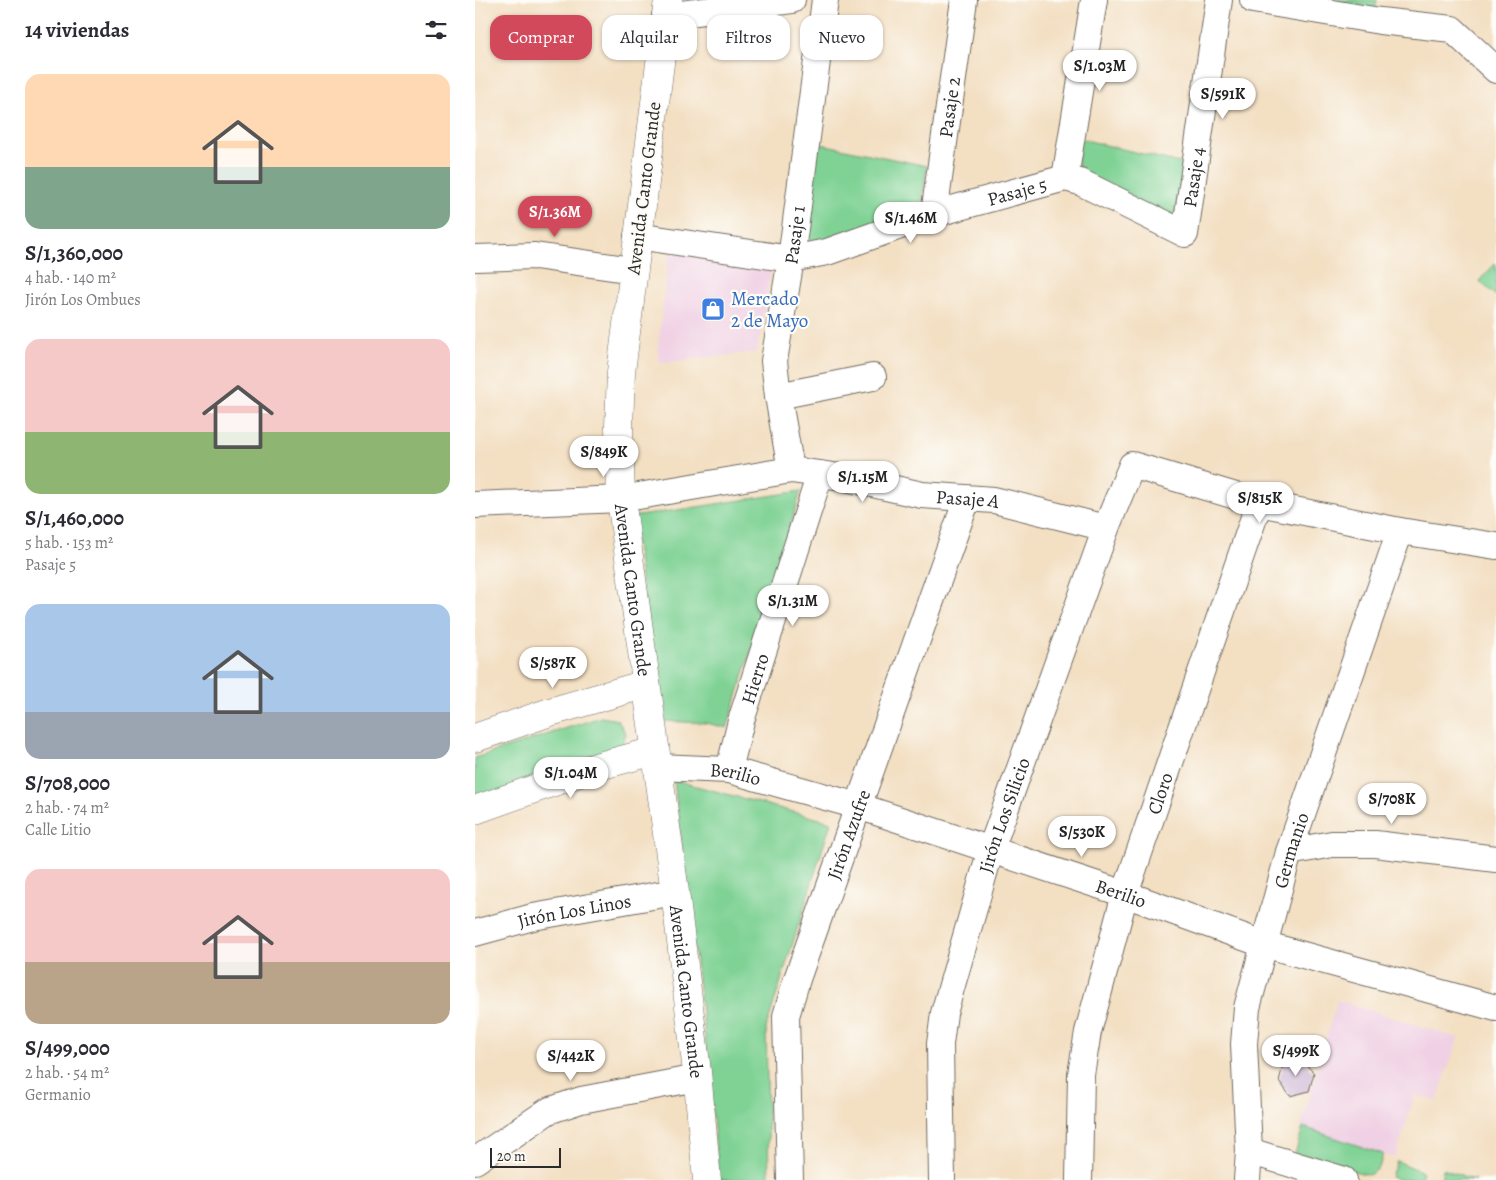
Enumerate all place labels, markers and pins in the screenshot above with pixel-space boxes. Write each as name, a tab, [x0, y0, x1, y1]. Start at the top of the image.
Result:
pin: S/1.03M	[1054, 49, 1146, 92]
pin: S/591K	[1182, 78, 1264, 120]
pin: S/1.36M	[509, 196, 601, 238]
pin: S/1.46M	[865, 202, 957, 244]
place label: Mercado 2 de Mayo	[731, 286, 808, 334]
shop icon: Mercado 2 de Mayo	[700, 296, 726, 322]
pin: S/849K	[563, 436, 645, 478]
pin: S/1.15M	[817, 460, 909, 503]
pin: S/815K	[1219, 482, 1301, 524]
pin: S/1.31M	[747, 584, 839, 627]
pin: S/587K	[512, 646, 594, 689]
pin: S/1.04M	[525, 756, 617, 799]
pin: S/708K	[1351, 782, 1433, 825]
pin: S/530K	[1041, 816, 1123, 858]
pin: S/499K	[1255, 1034, 1337, 1077]
pin: S/442K	[530, 1040, 612, 1082]

